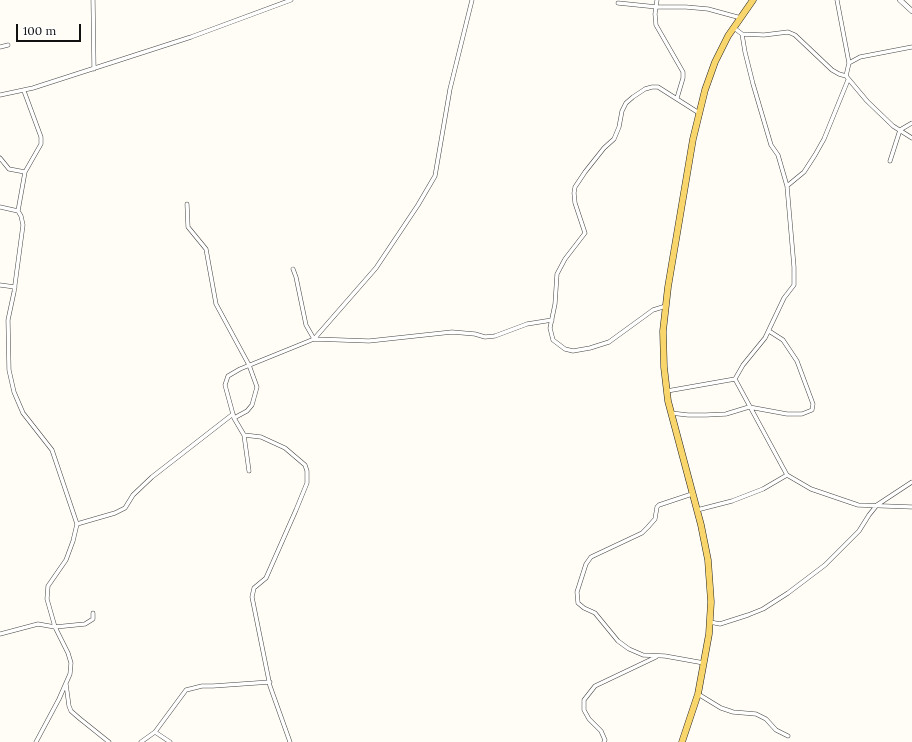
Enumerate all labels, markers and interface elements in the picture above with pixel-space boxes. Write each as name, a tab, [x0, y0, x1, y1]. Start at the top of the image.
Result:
scale bar	[18, 16, 83, 42]
text: 100 m	[23, 23, 56, 38]

